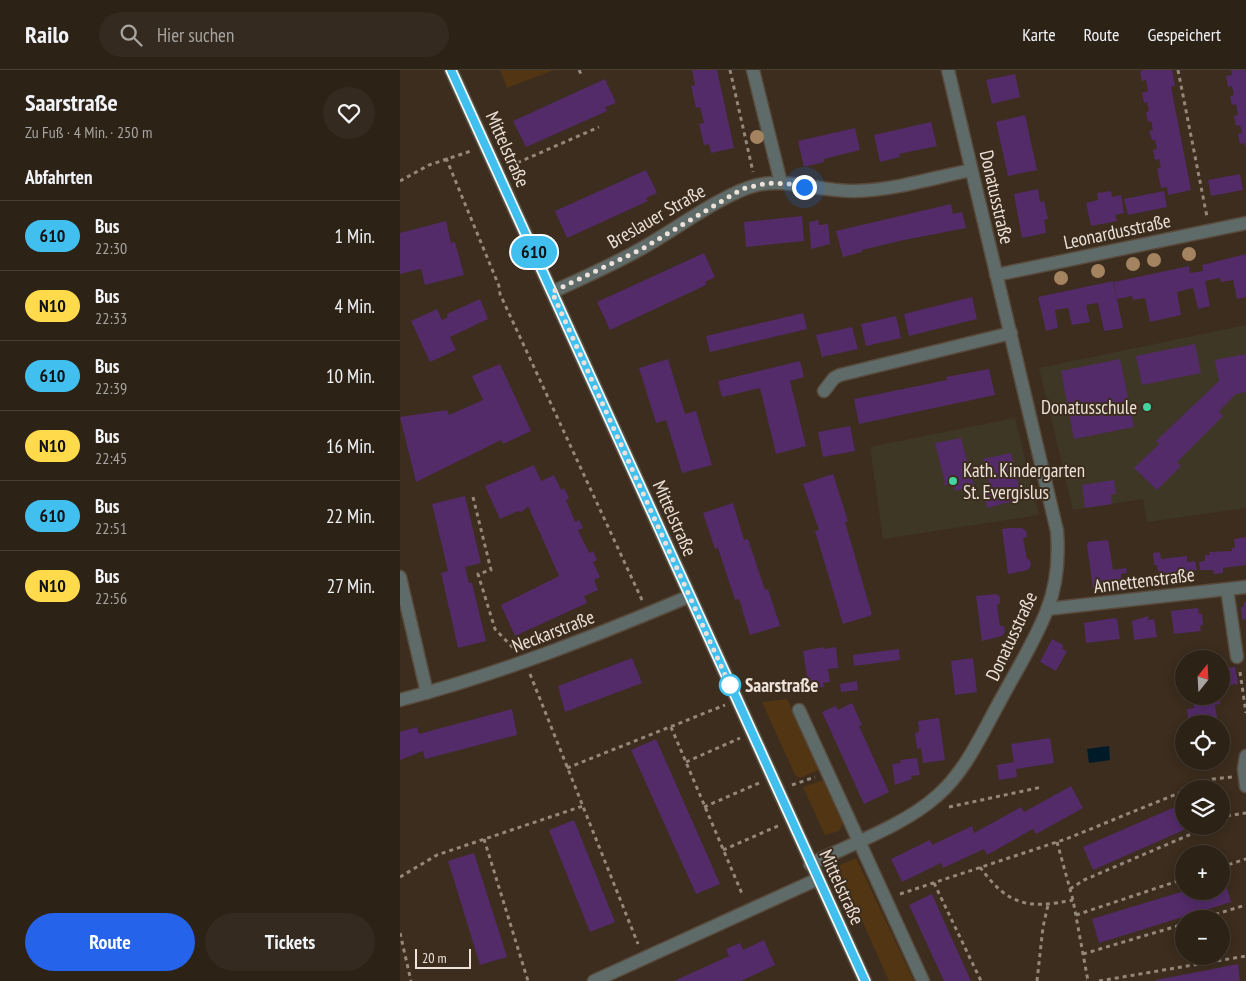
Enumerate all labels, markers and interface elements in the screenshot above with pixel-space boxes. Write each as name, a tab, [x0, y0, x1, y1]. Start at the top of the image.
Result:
search box	[99, 12, 449, 57]
text: Railo	[25, 19, 69, 50]
icon: search	[117, 21, 145, 49]
text: Hier suchen	[157, 23, 234, 47]
text: Karte	[1022, 23, 1056, 46]
text: Route	[1084, 23, 1119, 46]
text: Gespeichert	[1147, 23, 1221, 46]
text: Saarstraße	[25, 87, 118, 118]
button: heart	[323, 87, 375, 139]
street label: Mittelstraße	[481, 107, 535, 191]
text: Zu Fuß · 4 Min. · 250 m	[25, 122, 152, 142]
street label: Donatusstraße	[975, 148, 1019, 246]
text: Abfahrten	[25, 165, 92, 189]
your location	[792, 175, 817, 200]
street label: Breslauer Straße	[603, 178, 709, 254]
street label: Leonardusstraße	[1061, 208, 1173, 254]
text: Bus	[95, 214, 119, 238]
text: 610	[40, 224, 65, 247]
text: 1 Min.	[334, 224, 375, 248]
line badge: 610	[505, 236, 563, 268]
text: 22:30	[95, 238, 127, 258]
text: 610	[521, 240, 547, 263]
text: Bus	[95, 284, 119, 308]
text: N10	[39, 294, 66, 317]
text: 4 Min.	[334, 294, 375, 318]
text: 22:33	[95, 308, 127, 328]
text: Bus	[95, 354, 119, 378]
text: 610	[40, 364, 65, 387]
text: 10 Min.	[326, 364, 375, 388]
text: 22:39	[95, 378, 127, 398]
place label: Donatusschule	[1041, 395, 1137, 419]
marker: Donatusschule	[1141, 401, 1153, 413]
text: Bus	[95, 424, 119, 448]
text: N10	[39, 434, 66, 457]
text: 16 Min.	[326, 434, 375, 458]
text: 22:45	[95, 448, 127, 468]
place label: Kath. Kindergarten St. Evergislus	[963, 458, 1085, 504]
marker: Kath. Kindergarten St. Evergislus	[947, 475, 959, 487]
street label: Mittelstraße	[648, 476, 702, 560]
text: Bus	[95, 494, 119, 518]
text: 610	[40, 504, 65, 527]
text: 22 Min.	[326, 504, 375, 528]
text: 22:51	[95, 518, 127, 538]
street label: Annettenstraße	[1092, 562, 1196, 598]
text: Bus	[95, 564, 119, 588]
text: N10	[39, 574, 66, 597]
text: 27 Min.	[327, 574, 375, 598]
street label: Donatusstraße	[980, 587, 1042, 684]
text: 22:56	[95, 588, 127, 608]
street label: Neckarstraße	[508, 604, 598, 658]
north arrow	[1175, 650, 1230, 705]
map controls	[1175, 650, 1230, 965]
place label: Saarstraße	[745, 673, 819, 697]
marker: Saarstraße	[719, 674, 741, 696]
button: locate	[1175, 715, 1230, 770]
button: layers	[1175, 780, 1230, 835]
button: +	[1175, 845, 1230, 900]
street label: Mittelstraße	[814, 846, 870, 929]
button: −	[1175, 910, 1230, 965]
button: Route	[25, 913, 195, 971]
button: Tickets	[205, 913, 375, 971]
scale bar	[415, 946, 471, 969]
text: 20 m	[422, 949, 447, 967]

